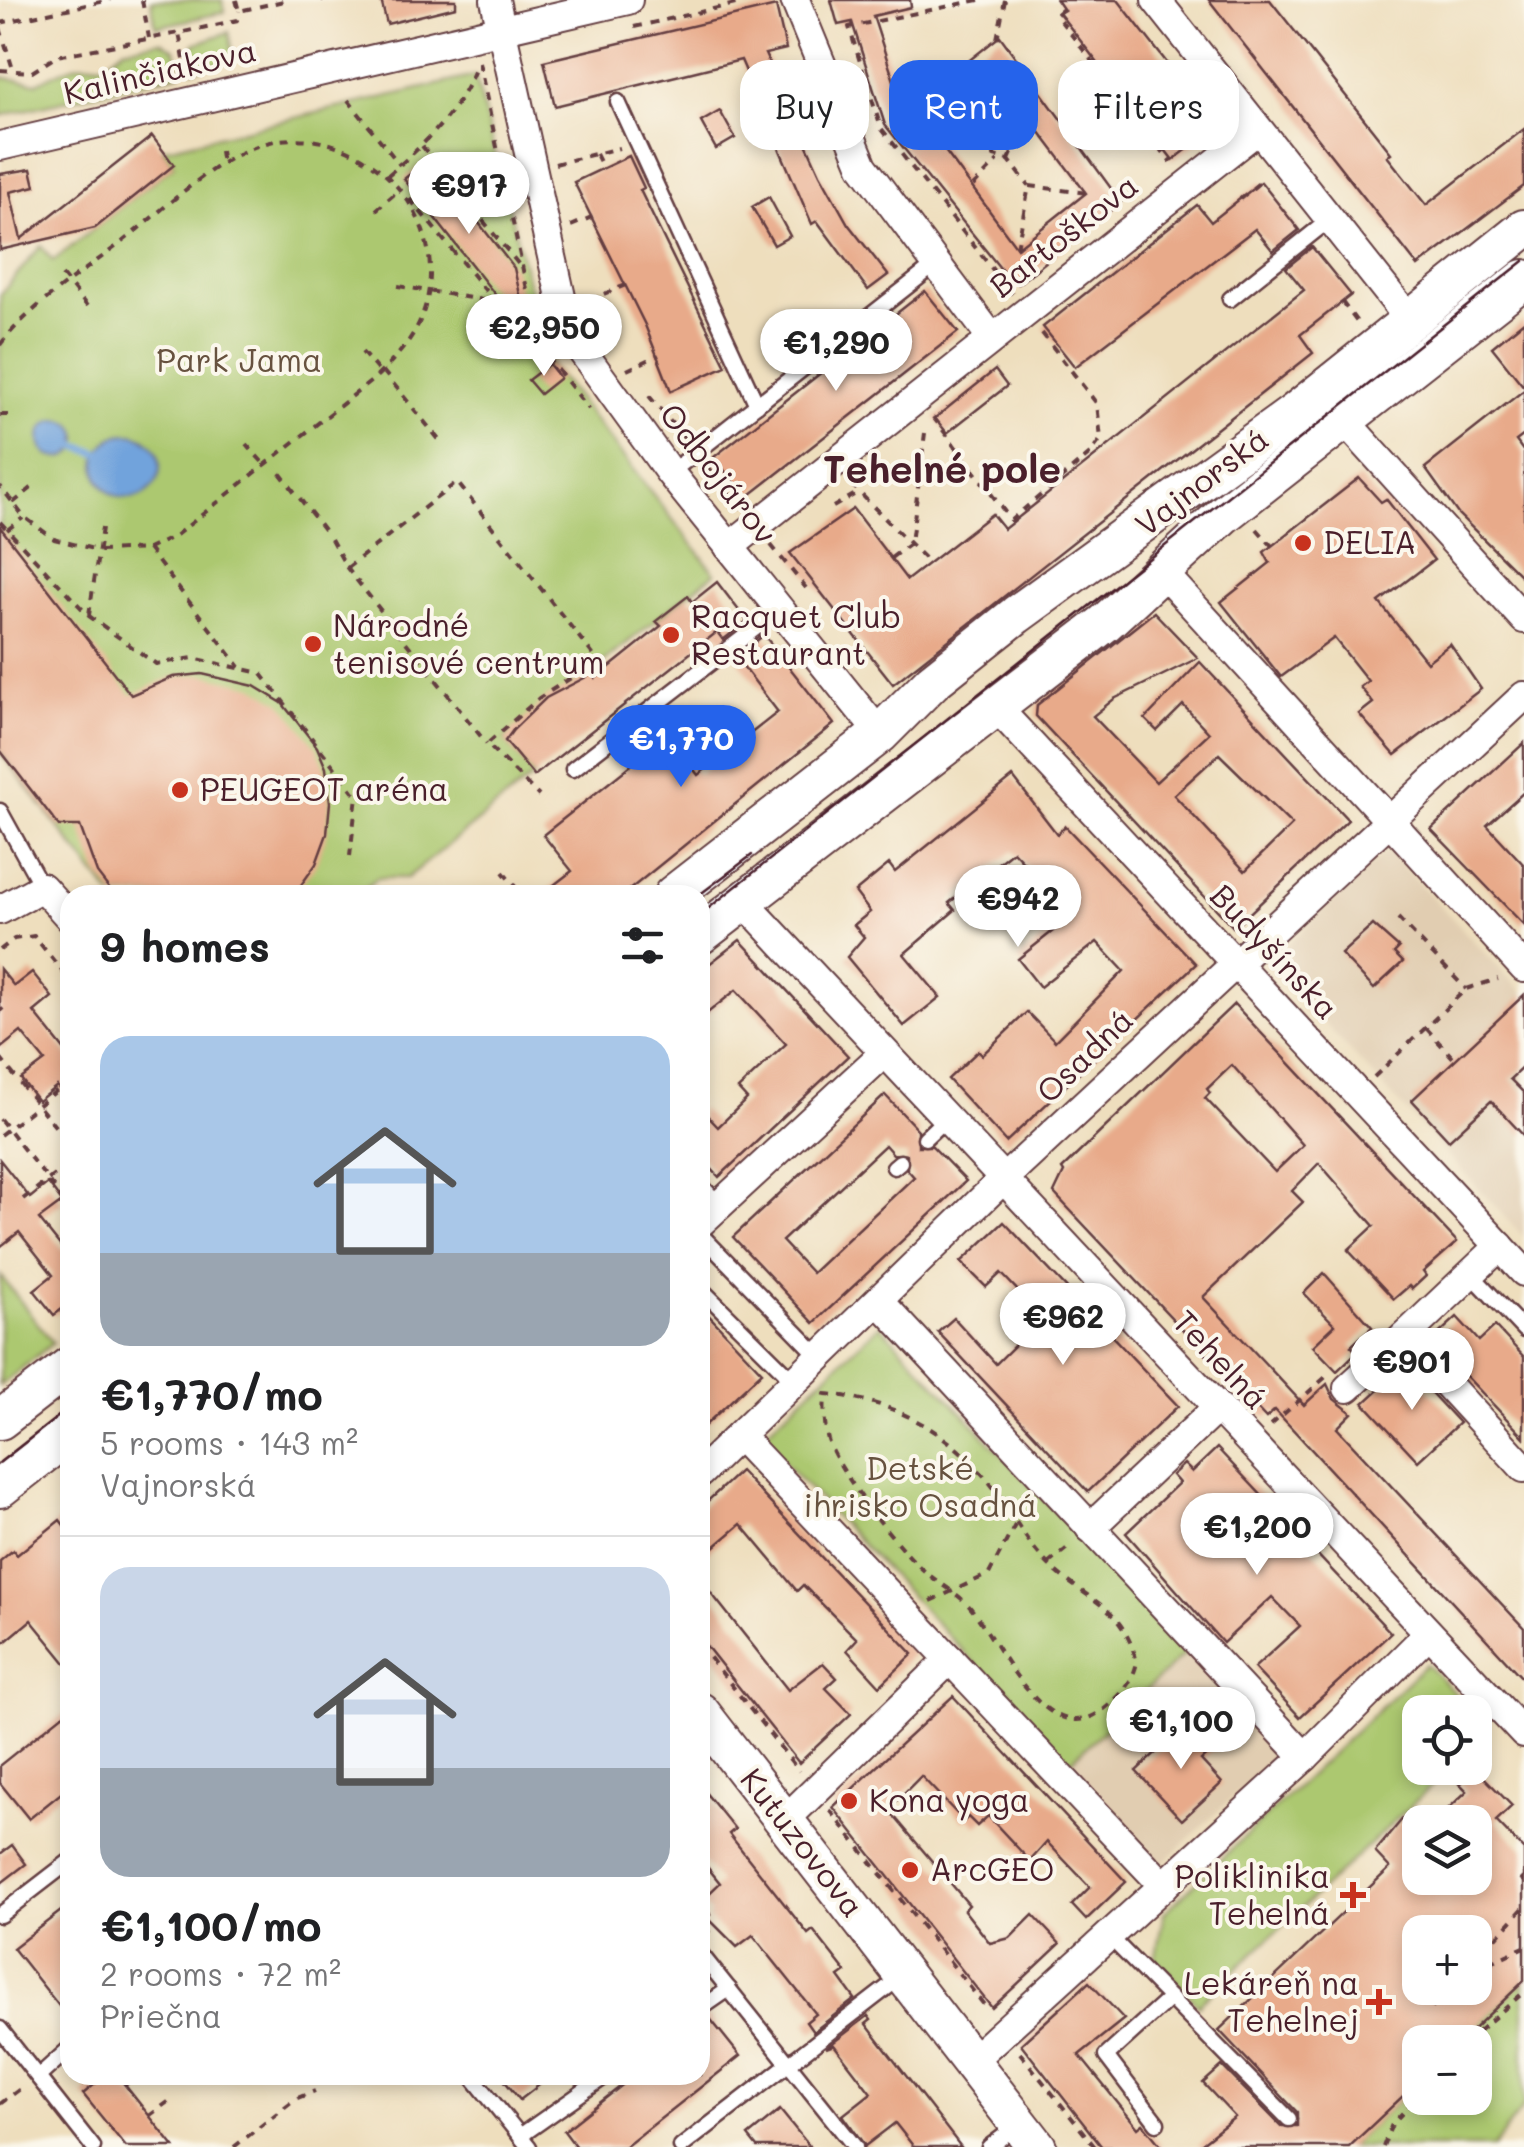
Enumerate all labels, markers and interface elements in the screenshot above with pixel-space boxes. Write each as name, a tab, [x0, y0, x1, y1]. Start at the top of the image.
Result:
street label: Kalinčiakova	[59, 28, 260, 113]
chip: Buy	[740, 60, 869, 150]
chip: Rent	[889, 60, 1038, 150]
chip: Filters	[1058, 60, 1239, 150]
pin: €917	[410, 152, 528, 237]
text: €917	[430, 163, 508, 205]
street label: Bartoškova	[980, 163, 1146, 306]
pin: €2,950	[463, 294, 625, 379]
text: €2,950	[488, 305, 600, 347]
pin: €1,290	[755, 309, 917, 394]
text: €1,290	[782, 320, 890, 362]
park label: Park Jama	[156, 338, 322, 380]
street label: Odbojárov	[651, 394, 788, 552]
street label: Vajnorská	[1126, 417, 1276, 544]
district label: Tehelné pole	[823, 443, 1061, 493]
place label: DELIA	[1323, 520, 1416, 562]
marker: DELIA	[1292, 532, 1314, 554]
place label: Racquet Club Restaurant	[691, 594, 901, 673]
place label: Národné tenisové centrum	[333, 603, 604, 682]
marker: Racquet Club Restaurant	[660, 624, 682, 646]
marker: Národné tenisové centrum	[302, 633, 324, 655]
pin: €1,770	[600, 705, 762, 790]
text: €1,770	[628, 716, 734, 758]
place label: PEUGEOT aréna	[200, 767, 448, 809]
marker: PEUGEOT aréna	[169, 779, 191, 801]
pin: €942	[959, 865, 1077, 950]
street label: Budyšínska	[1201, 874, 1349, 1028]
text: €942	[976, 876, 1060, 918]
text: 9 homes	[100, 918, 270, 973]
icon: filters	[615, 918, 670, 973]
street label: Osadná	[1026, 998, 1141, 1111]
icon: home	[295, 1101, 475, 1281]
pin: €962	[1004, 1283, 1122, 1368]
text: €962	[1022, 1294, 1104, 1336]
street label: Tehelná	[1165, 1300, 1278, 1417]
pin: €901	[1353, 1328, 1471, 1413]
text: €901	[1372, 1339, 1452, 1381]
text: €1,770/mo	[100, 1366, 323, 1421]
text: 5 rooms · 143 m²	[100, 1421, 358, 1463]
park label: Detské ihrisko Osadná	[803, 1446, 1037, 1525]
text: Vajnorská	[100, 1463, 257, 1505]
pin: €1,200	[1176, 1493, 1338, 1578]
text: €1,200	[1203, 1504, 1312, 1546]
icon: home	[295, 1632, 475, 1812]
pin: €1,100	[1100, 1687, 1262, 1772]
map controls	[1402, 1695, 1492, 2115]
button: locate	[1402, 1695, 1492, 1785]
text: €1,100	[1128, 1698, 1234, 1740]
street label: Kutuzovova	[732, 1759, 875, 1925]
place label: Kona yoga	[869, 1778, 1029, 1821]
marker: Kona yoga	[838, 1790, 860, 1812]
button: layers	[1402, 1805, 1492, 1895]
place label: ArcGEO	[930, 1847, 1054, 1889]
place label: Poliklinika Tehelná	[1174, 1854, 1330, 1933]
marker: ArcGEO	[899, 1859, 921, 1881]
marker: Poliklinika Tehelná	[1340, 1882, 1366, 1908]
text: €1,100/mo	[100, 1897, 322, 1952]
button: +	[1402, 1915, 1492, 2005]
text: 2 rooms · 72 m²	[100, 1952, 341, 1994]
place label: Lekáreň na Tehelnej	[1184, 1961, 1359, 2040]
marker: Lekáreň na Tehelnej	[1368, 1991, 1390, 2013]
text: Priečna	[100, 1994, 222, 2036]
button: −	[1402, 2025, 1492, 2115]

